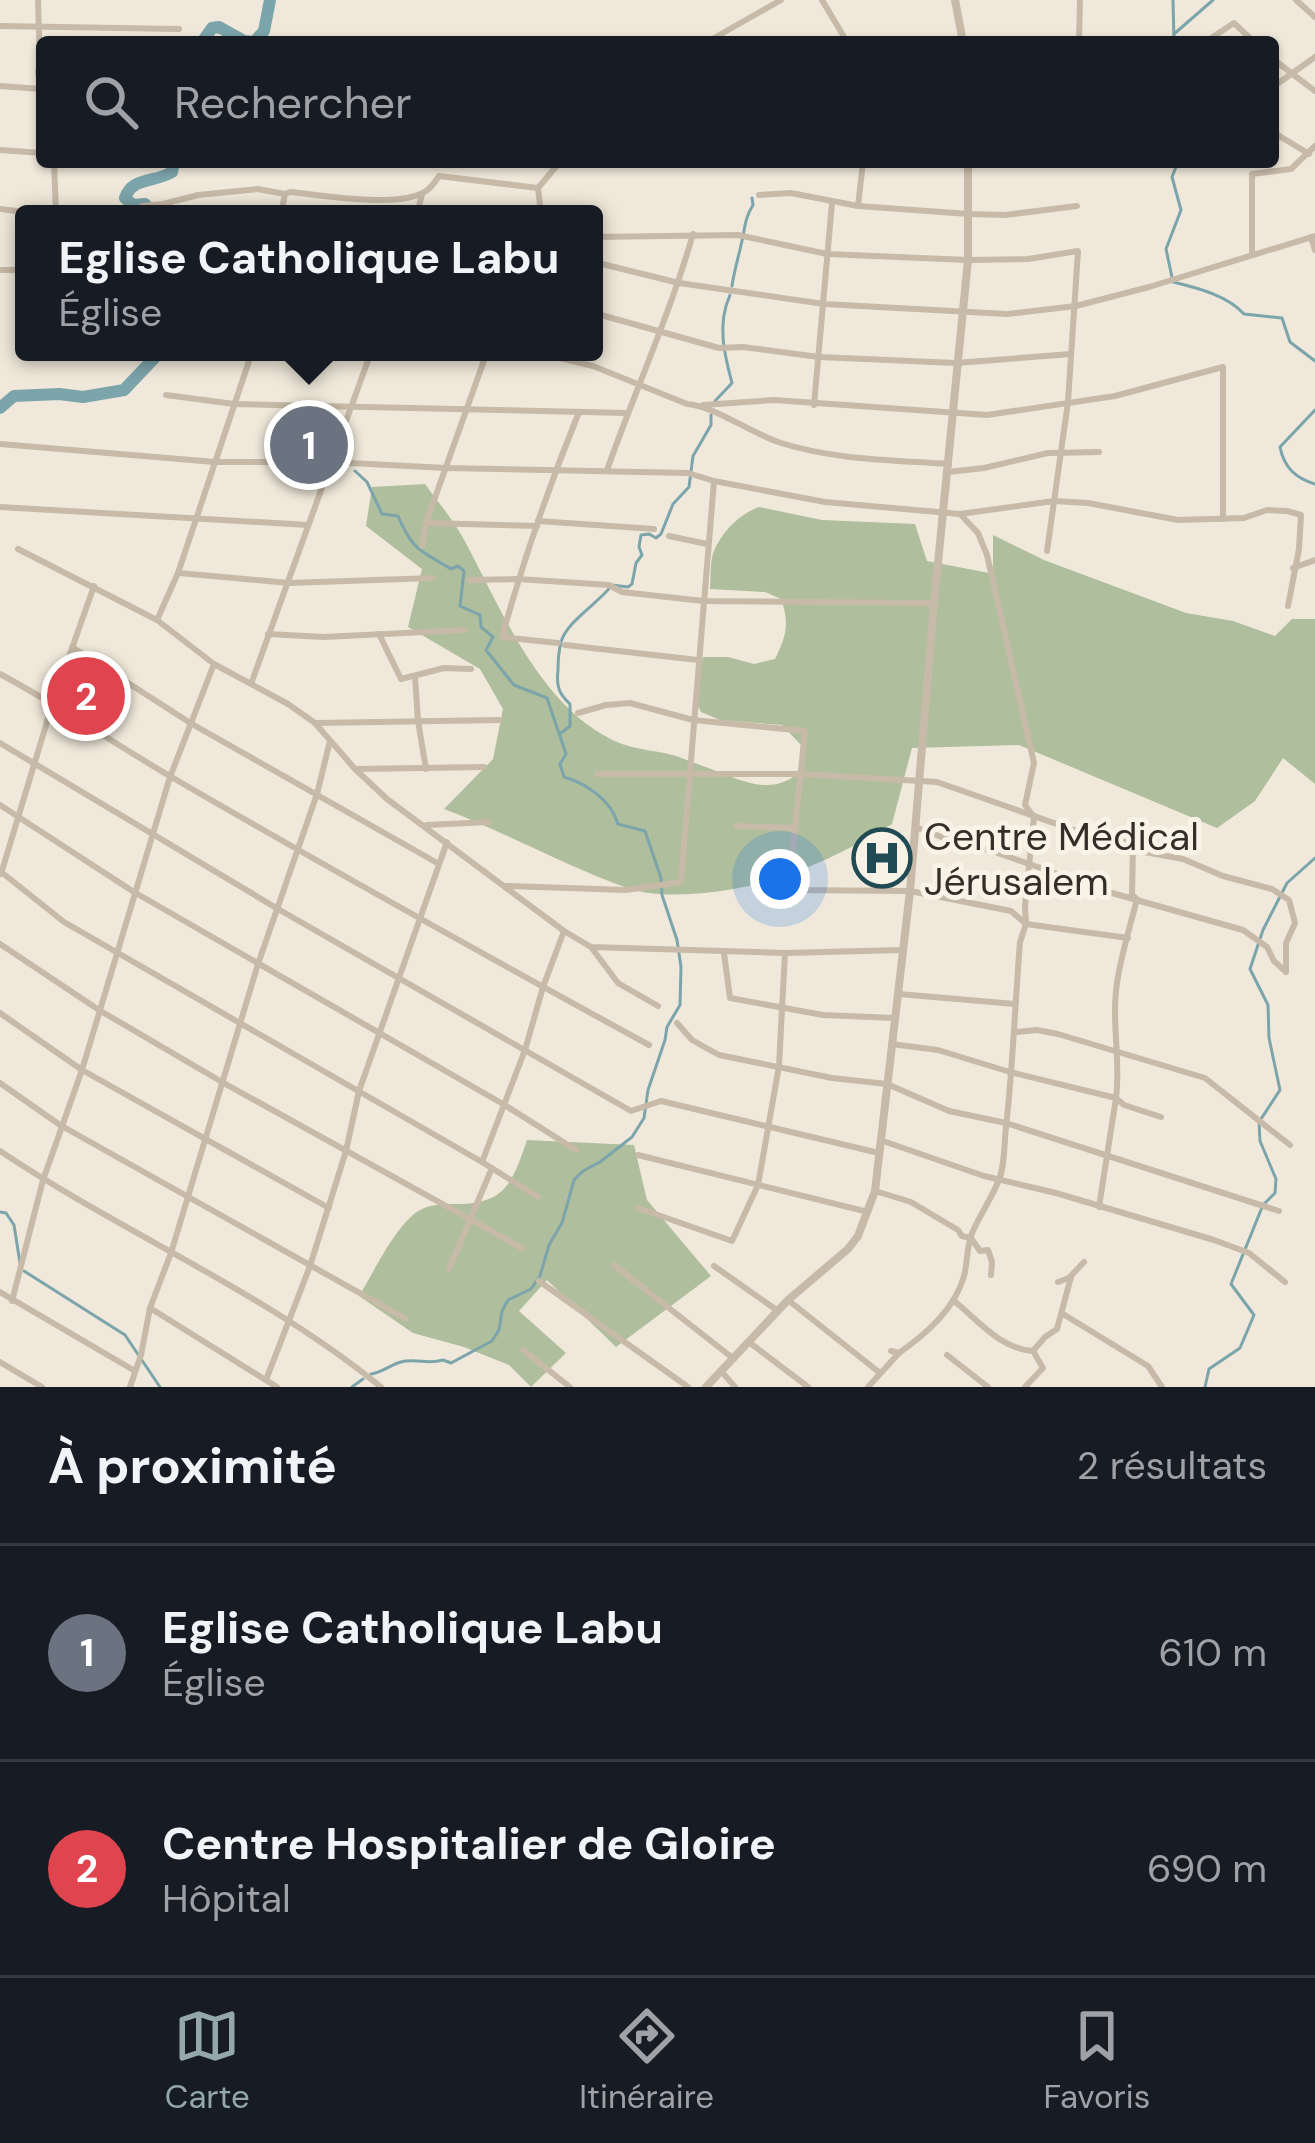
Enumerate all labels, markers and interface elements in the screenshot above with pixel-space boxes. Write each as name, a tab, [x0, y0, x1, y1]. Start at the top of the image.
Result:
search box	[36, 36, 1279, 168]
icon: search	[78, 69, 144, 135]
text: Rechercher	[174, 73, 412, 132]
popup	[15, 205, 603, 361]
text: Eglise Catholique Labu	[59, 228, 559, 287]
text: Église	[59, 287, 162, 338]
pin: 1	[270, 400, 348, 490]
pin: 2	[47, 651, 125, 741]
place label: Centre Médical Jérusalem	[924, 811, 1199, 907]
hospital icon: Centre Médical Jérusalem	[851, 827, 913, 889]
your location	[750, 849, 810, 909]
text: À proximité	[48, 1432, 337, 1499]
text: 2 résultats	[1077, 1440, 1267, 1491]
text: Eglise Catholique Labu	[162, 1598, 663, 1657]
text: 1	[80, 1627, 94, 1678]
text: 610 m	[1159, 1627, 1267, 1678]
text: Église	[162, 1657, 266, 1708]
text: Centre Hospitalier de Gloire	[162, 1814, 776, 1873]
text: 2	[76, 1843, 98, 1894]
text: 690 m	[1147, 1843, 1267, 1894]
text: Hôpital	[162, 1873, 291, 1924]
tab: Carte	[165, 2003, 250, 2118]
tab: Itinéraire	[579, 2003, 714, 2118]
tab: Favoris	[1044, 2003, 1150, 2118]

